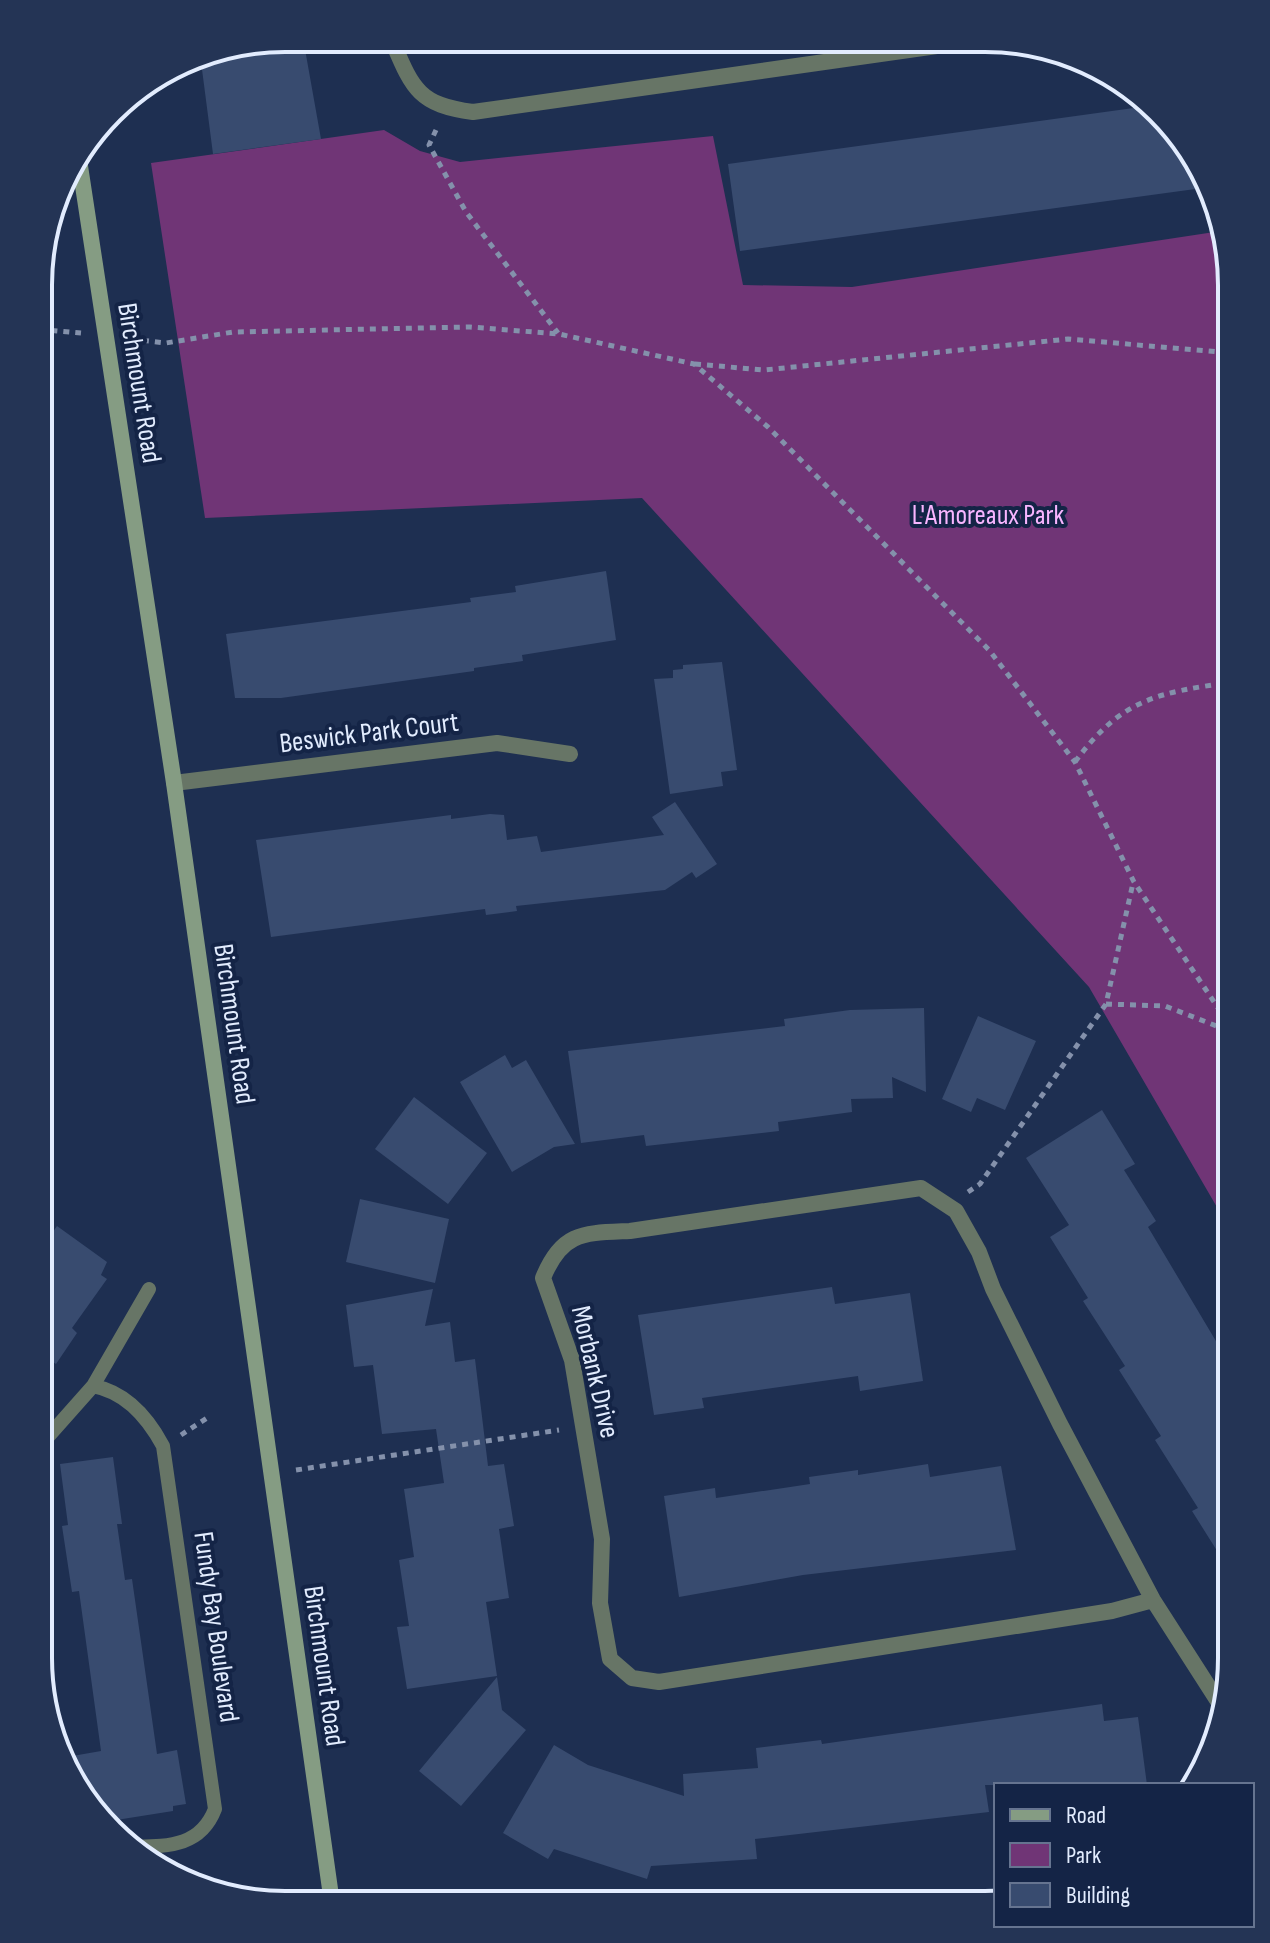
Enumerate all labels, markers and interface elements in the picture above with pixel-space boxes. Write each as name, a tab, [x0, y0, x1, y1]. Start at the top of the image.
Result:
street label: Birchmount Road	[110, 301, 168, 465]
park label: L'Amoreaux Park	[912, 499, 1065, 532]
street label: Beswick Park Court	[278, 706, 460, 760]
street label: Birchmount Road	[206, 942, 262, 1106]
street label: Morbank Drive	[564, 1303, 626, 1441]
street label: Fundy Bay Boulevard	[186, 1530, 246, 1724]
street label: Birchmount Road	[296, 1584, 352, 1748]
legend	[994, 1783, 1254, 1927]
text: Road	[1066, 1801, 1106, 1830]
text: Park	[1066, 1841, 1101, 1870]
text: Building	[1066, 1881, 1130, 1910]

